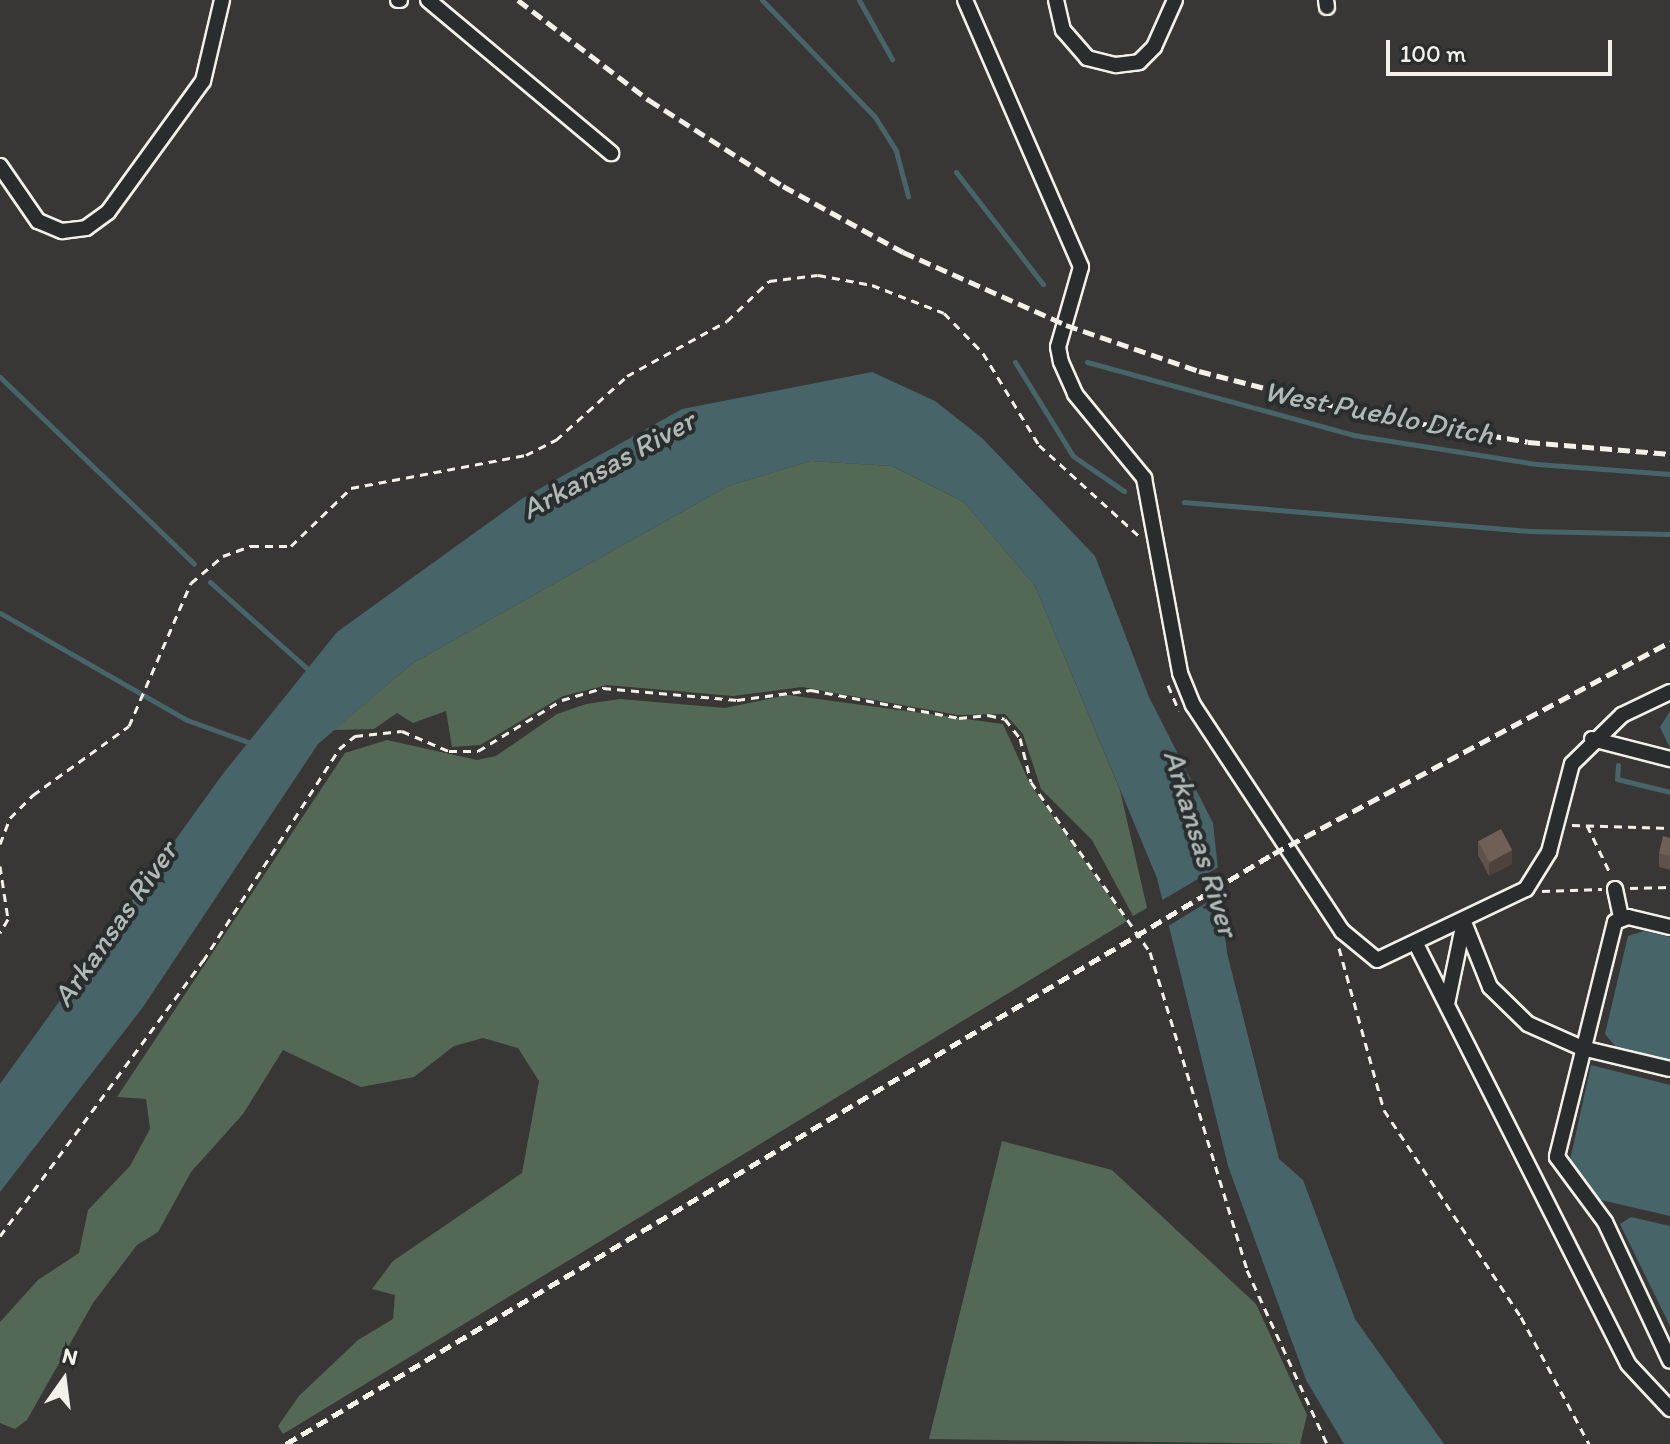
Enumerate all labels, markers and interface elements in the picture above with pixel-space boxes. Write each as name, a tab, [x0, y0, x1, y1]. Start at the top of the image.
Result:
scale bar	[1390, 24, 1616, 74]
text: 100 m	[1400, 39, 1466, 68]
water label: West Pueblo Ditch	[1261, 373, 1497, 453]
water label: Arkansas River	[515, 403, 701, 527]
water label: Arkansas River	[1156, 746, 1246, 940]
water label: Arkansas River	[45, 835, 185, 1013]
north arrow	[24, 1340, 104, 1420]
text: N	[59, 1341, 80, 1371]

